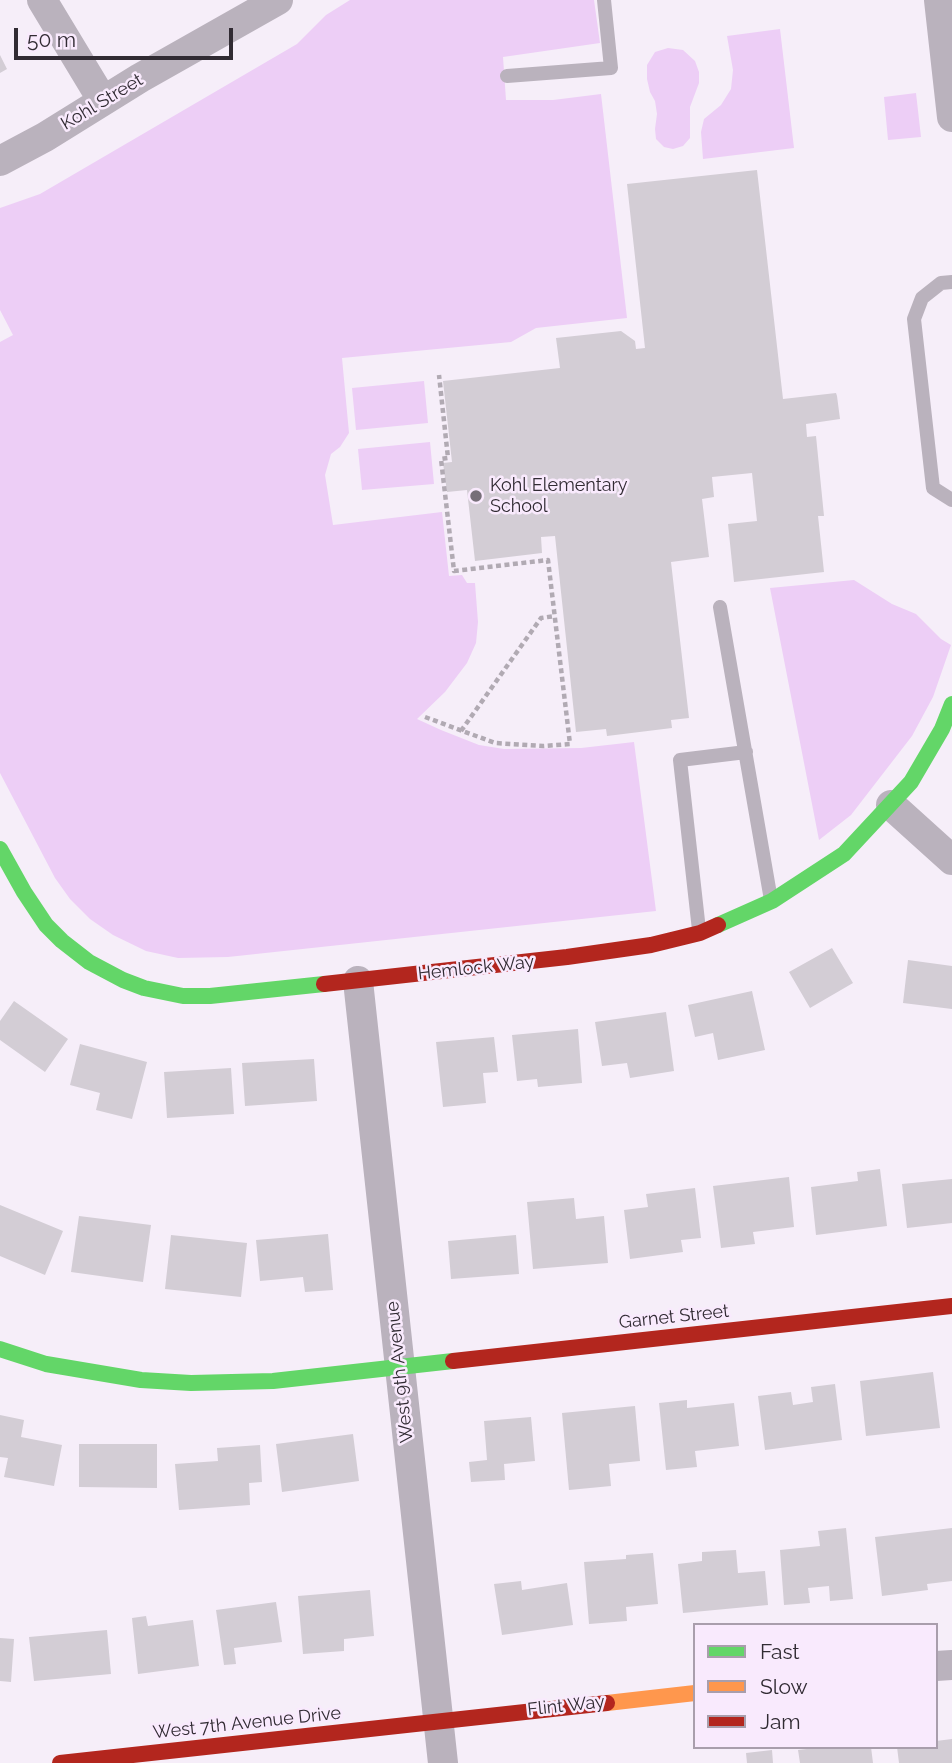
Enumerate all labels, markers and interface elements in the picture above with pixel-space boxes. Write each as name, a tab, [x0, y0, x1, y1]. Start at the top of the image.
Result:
scale bar	[18, 14, 236, 58]
text: 50 m	[27, 27, 76, 52]
street label: Kohl Street	[57, 69, 147, 135]
place label: Kohl Elementary School	[490, 475, 628, 518]
marker: Kohl Elementary School	[468, 488, 484, 504]
street label: Hemlock Way	[417, 951, 535, 985]
street label: West 9th Avenue	[382, 1300, 418, 1444]
street label: Garnet Street	[618, 1300, 730, 1334]
legend	[693, 1623, 938, 1749]
text: Fast	[760, 1639, 800, 1664]
text: Slow	[760, 1674, 808, 1699]
street label: Flint Way	[526, 1691, 606, 1721]
street label: West 7th Avenue Drive	[152, 1702, 342, 1744]
text: Jam	[760, 1709, 801, 1734]

